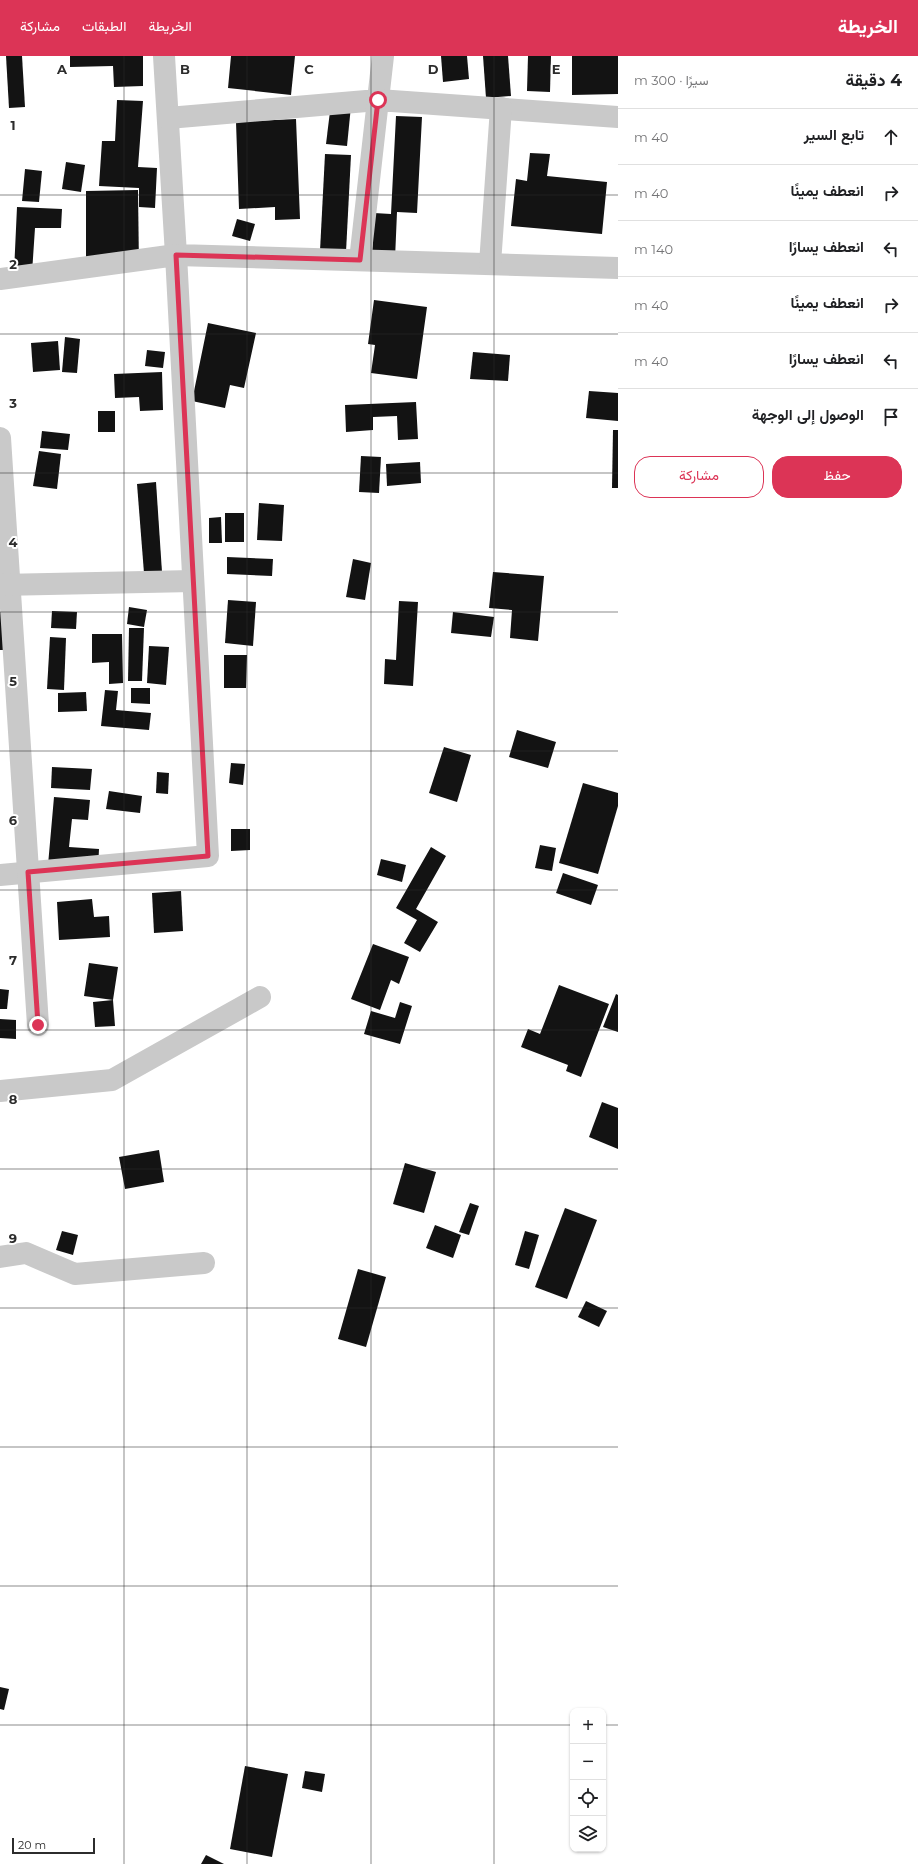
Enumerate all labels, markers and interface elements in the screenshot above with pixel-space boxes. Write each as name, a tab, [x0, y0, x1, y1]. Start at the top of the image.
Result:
text: الخريطة	[838, 15, 898, 38]
text: مشاركة	[20, 17, 60, 35]
text: الطبقات	[82, 17, 126, 35]
text: الخريطة	[148, 17, 192, 35]
text: A	[56, 61, 68, 77]
text: B	[180, 61, 190, 77]
text: C	[304, 61, 314, 77]
text: D	[428, 61, 439, 77]
text: E	[552, 61, 561, 77]
text: 4 دقيقة	[845, 70, 902, 90]
text: سيرًا · 300 m	[634, 72, 708, 88]
route start	[369, 91, 387, 109]
text: 1	[10, 117, 16, 133]
text: تابع السير	[804, 125, 864, 144]
icon: ahead	[880, 126, 902, 148]
text: 40 m	[634, 129, 668, 145]
text: انعطف يمينًا	[791, 181, 864, 200]
icon: right	[880, 182, 902, 204]
text: 40 m	[634, 185, 668, 201]
text: انعطف يسارًا	[789, 237, 864, 256]
icon: left	[880, 238, 902, 260]
text: 140 m	[634, 241, 673, 257]
text: 2	[9, 256, 17, 272]
text: انعطف يمينًا	[791, 293, 864, 312]
icon: right	[880, 294, 902, 316]
text: 40 m	[634, 297, 668, 313]
text: انعطف يسارًا	[789, 349, 864, 368]
icon: left	[880, 350, 902, 372]
text: 40 m	[634, 353, 668, 369]
text: 3	[8, 395, 17, 411]
text: الوصول إلى الوجهة	[752, 405, 864, 424]
icon: arrive	[880, 406, 902, 428]
button: مشاركة	[634, 456, 764, 498]
button: حفظ	[772, 456, 902, 498]
text: 4	[9, 534, 18, 550]
text: 5	[9, 673, 17, 689]
text: 6	[9, 812, 18, 828]
text: 7	[9, 952, 17, 968]
route end	[29, 1016, 47, 1034]
text: 8	[9, 1091, 18, 1107]
text: 9	[9, 1230, 17, 1246]
map controls	[570, 1708, 606, 1852]
button: +	[570, 1708, 606, 1744]
button: −	[570, 1744, 606, 1780]
button: locate	[570, 1780, 606, 1816]
button: layers	[570, 1816, 606, 1852]
scale bar	[12, 1836, 95, 1855]
text: 20 m	[18, 1838, 46, 1852]

